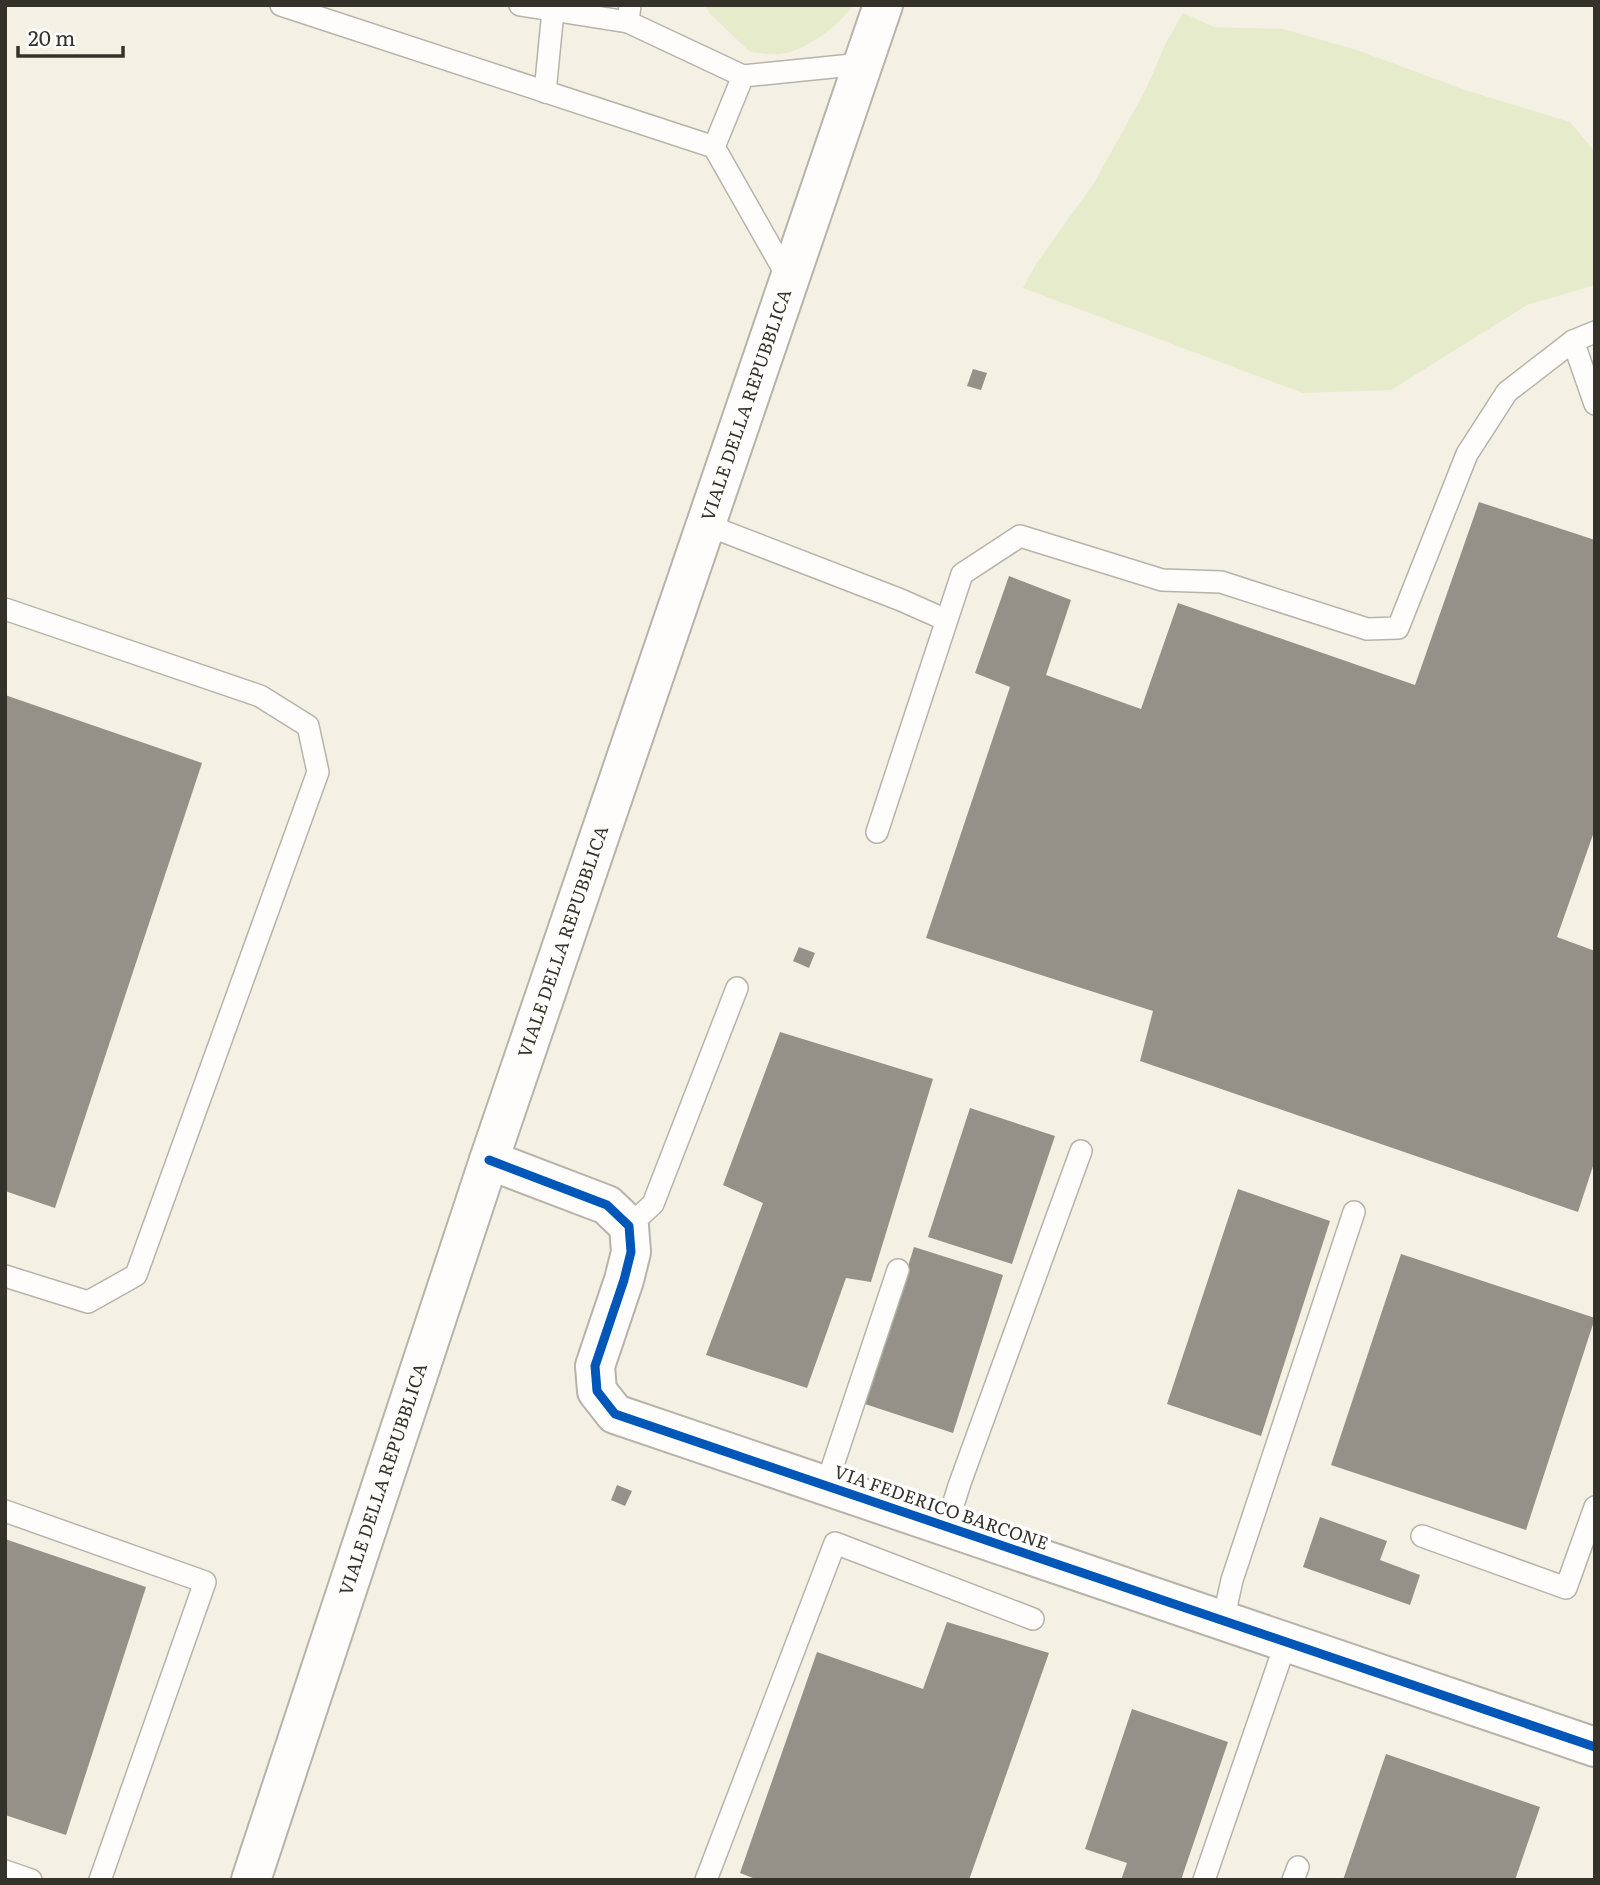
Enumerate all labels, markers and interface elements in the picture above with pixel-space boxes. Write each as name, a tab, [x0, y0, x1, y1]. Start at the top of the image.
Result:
scale bar	[18, 14, 122, 58]
text: 20 m	[28, 21, 75, 52]
street label: VIALE DELLA REPUBBLICA	[693, 285, 797, 524]
street label: VIALE DELLA REPUBBLICA	[510, 822, 614, 1061]
street label: VIALE DELLA REPUBBLICA	[331, 1359, 433, 1599]
street label: VIA FEDERICO BARCONE	[831, 1457, 1052, 1556]

